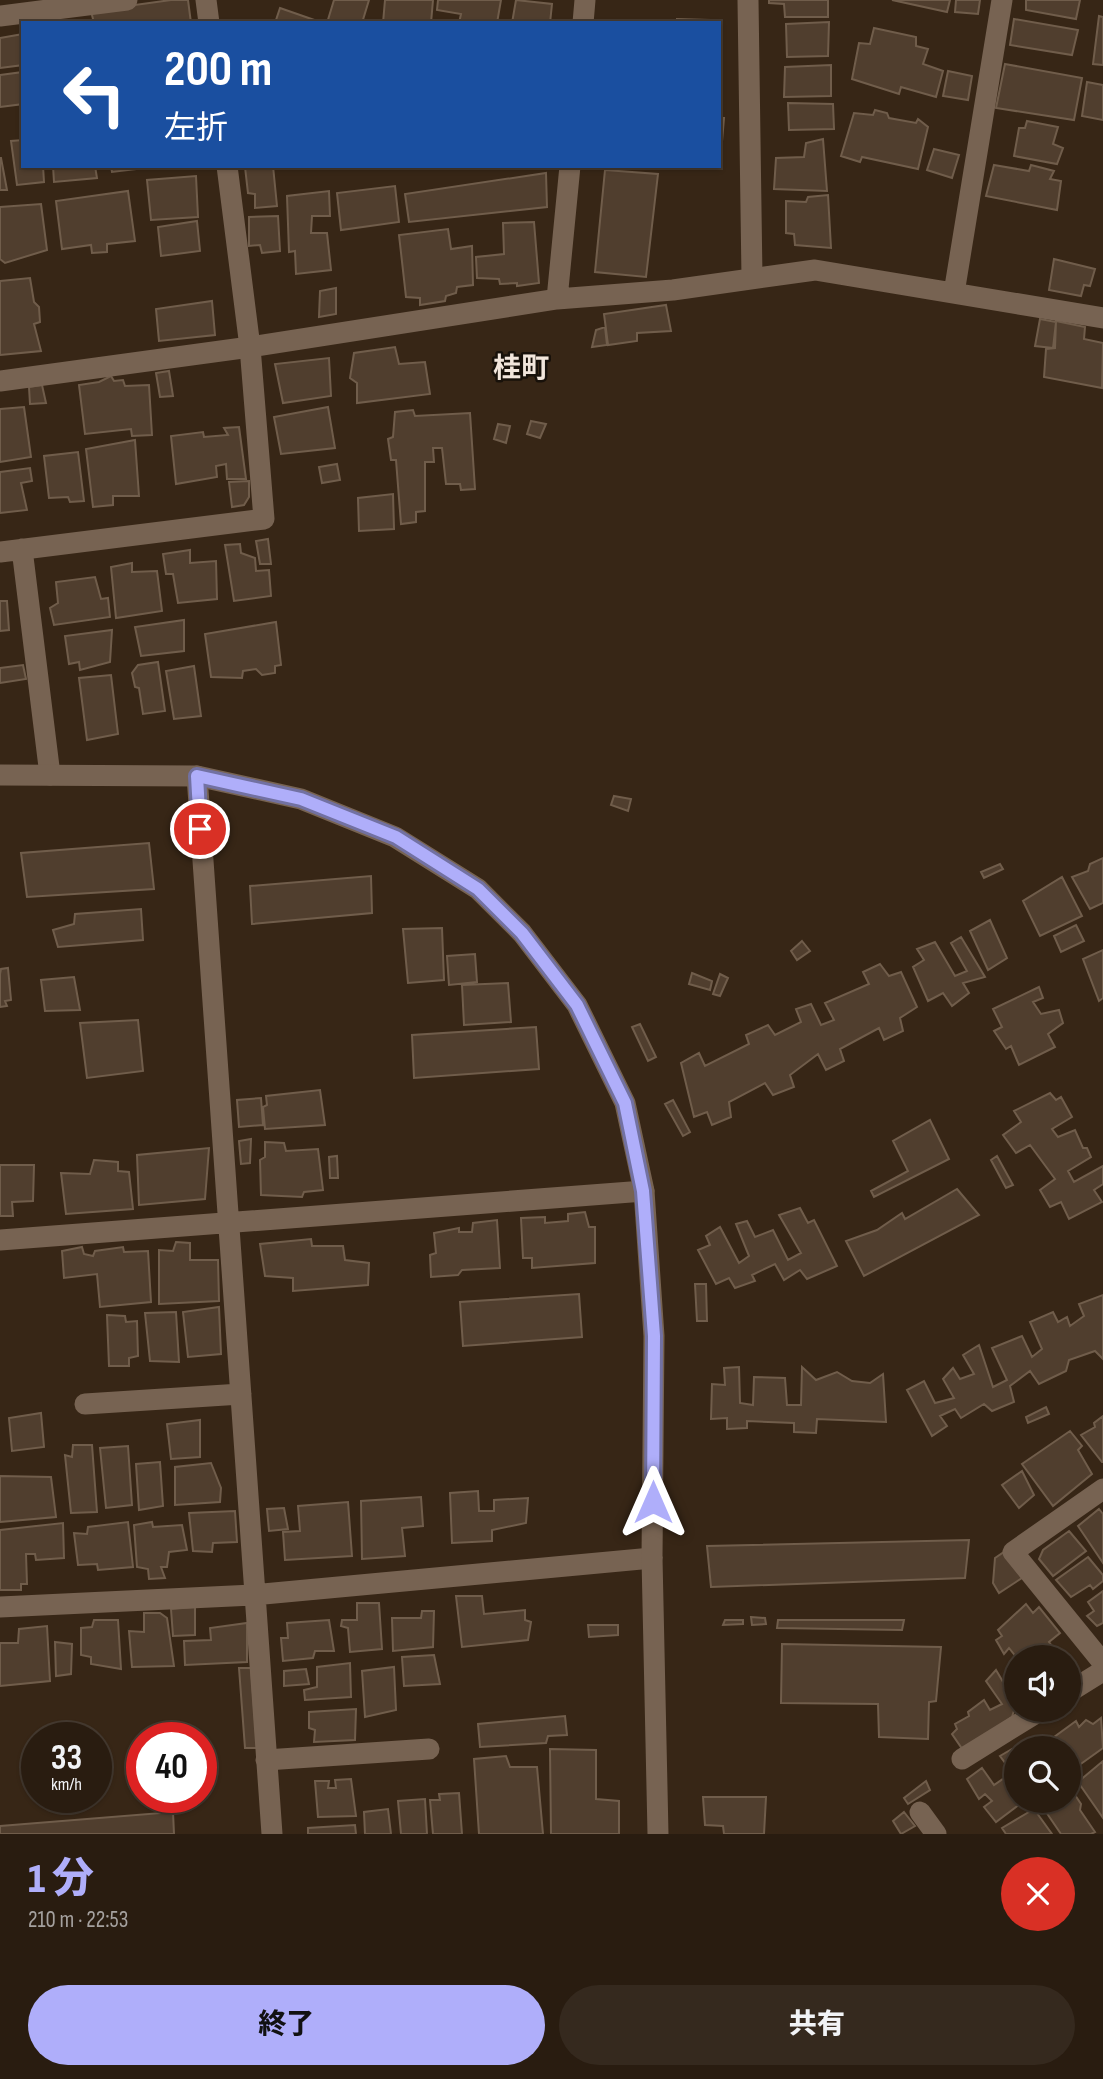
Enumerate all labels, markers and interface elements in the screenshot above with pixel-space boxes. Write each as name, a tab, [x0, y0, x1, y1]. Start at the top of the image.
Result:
text: 200 m	[164, 41, 272, 100]
icon: left	[49, 49, 140, 140]
text: 左折	[164, 109, 228, 148]
district label: 桂町	[493, 352, 549, 385]
pin	[170, 799, 230, 859]
icon: arrive	[181, 810, 219, 848]
position arrow	[616, 1465, 690, 1539]
map controls	[1004, 1645, 1081, 1813]
button: sound	[1004, 1645, 1081, 1722]
speed limit sign: 40	[126, 1722, 217, 1813]
button: search	[1004, 1736, 1081, 1813]
text: 33	[51, 1737, 82, 1780]
text: km/h	[51, 1774, 82, 1795]
text: 1 分	[28, 1854, 94, 1905]
button: close	[1001, 1857, 1075, 1931]
text: 210 m · 22:53	[28, 1906, 128, 1934]
button: 終了	[28, 1985, 545, 2065]
button: 共有	[559, 1985, 1075, 2065]

